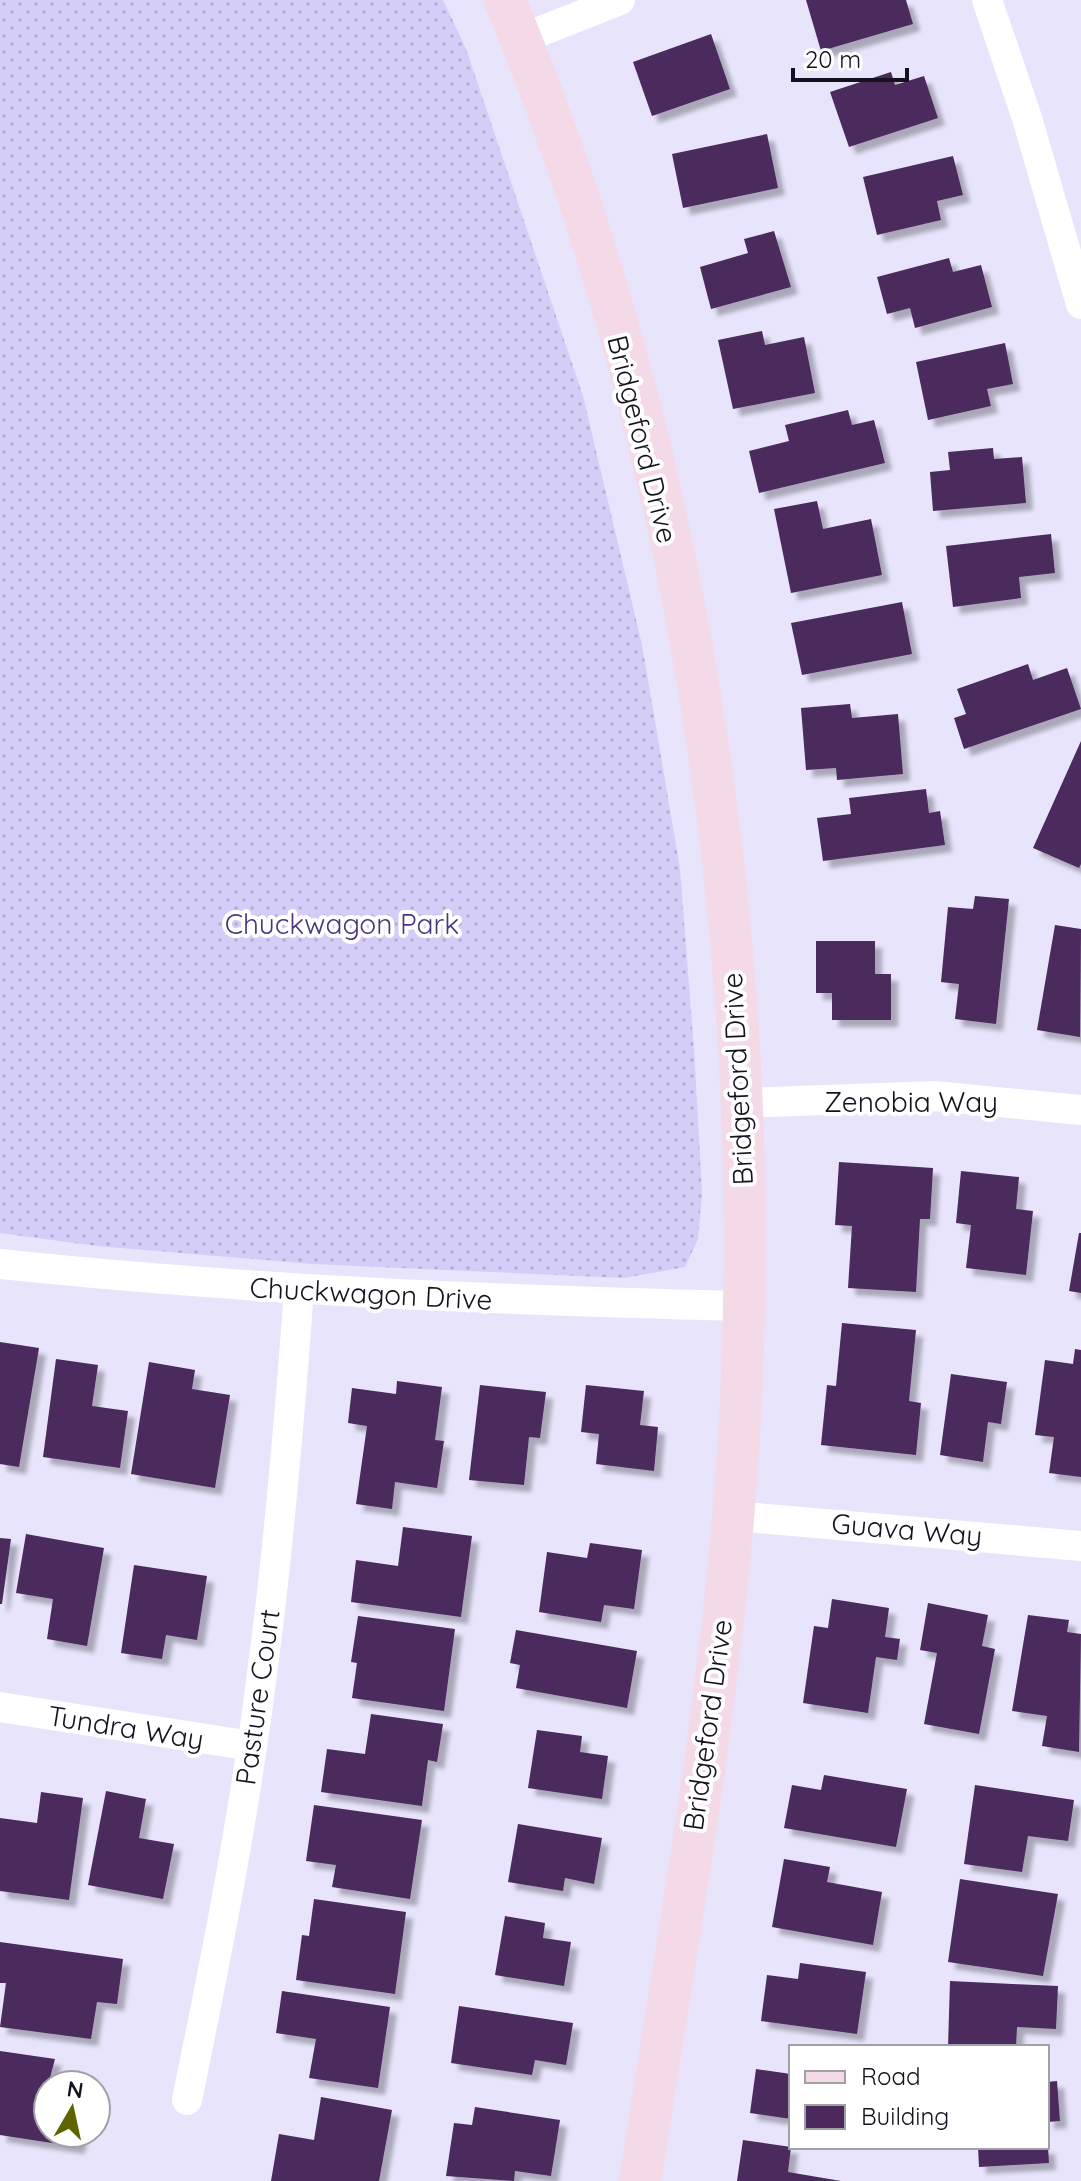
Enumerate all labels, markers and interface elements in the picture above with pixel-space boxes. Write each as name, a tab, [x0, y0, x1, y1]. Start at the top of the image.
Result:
scale bar	[793, 32, 907, 82]
text: 20 m	[805, 44, 861, 74]
street label: Bridgeford Drive	[600, 332, 686, 546]
park label: Chuckwagon Park	[225, 906, 459, 941]
street label: Bridgeford Drive	[714, 972, 760, 1186]
street label: Zenobia Way	[824, 1084, 998, 1119]
street label: Chuckwagon Drive	[249, 1269, 493, 1317]
street label: Guava Way	[830, 1505, 984, 1553]
street label: Pasture Court	[227, 1607, 287, 1787]
street label: Bridgeford Drive	[675, 1617, 739, 1833]
street label: Tundra Way	[46, 1697, 206, 1757]
legend	[789, 2045, 1049, 2149]
text: Road	[861, 2061, 921, 2091]
north arrow	[32, 2069, 112, 2149]
text: N	[65, 2074, 85, 2104]
text: Building	[861, 2101, 949, 2131]

